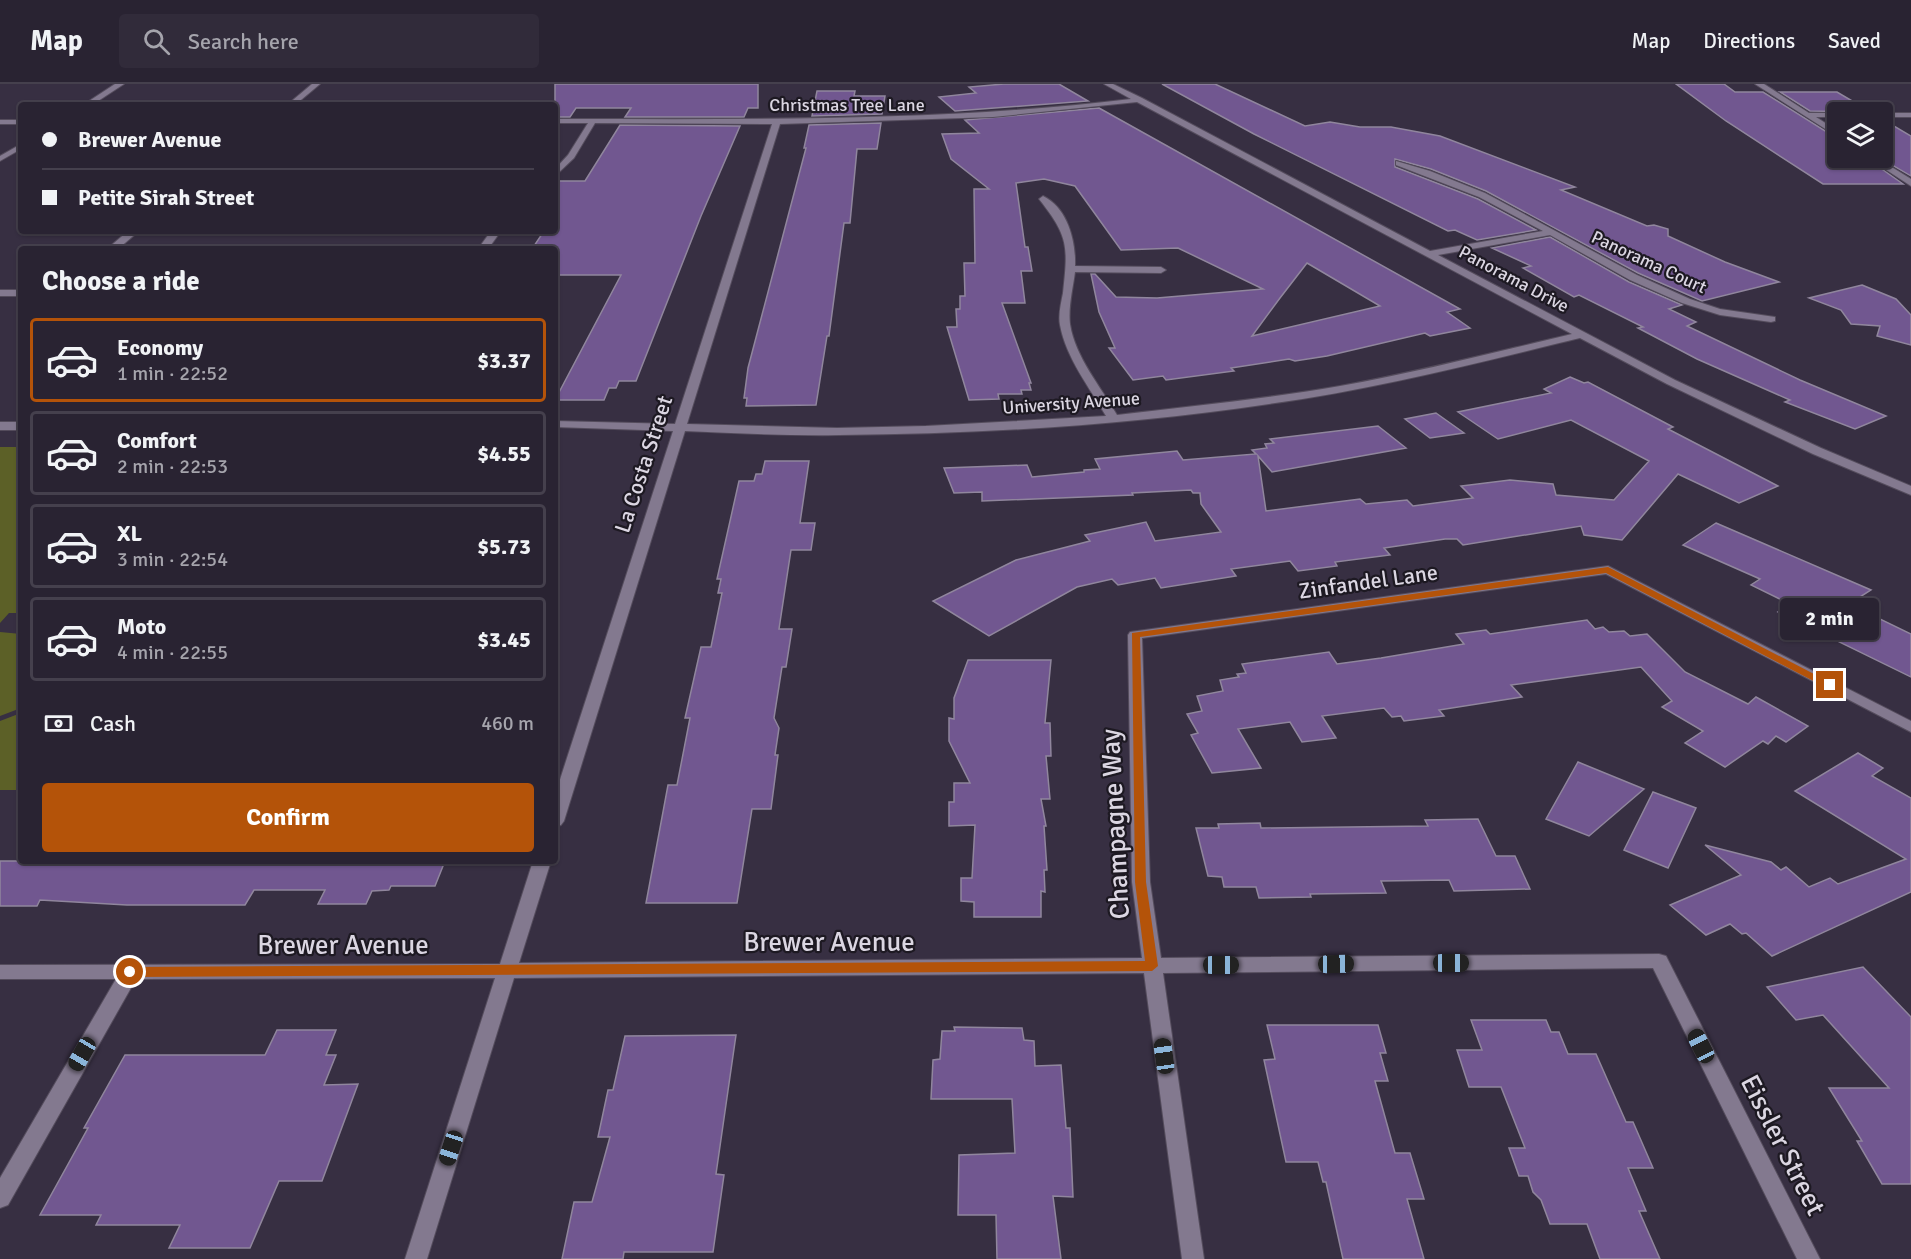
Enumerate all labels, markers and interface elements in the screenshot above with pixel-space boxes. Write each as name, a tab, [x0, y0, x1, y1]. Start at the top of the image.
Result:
search box	[119, 14, 539, 68]
text: Map	[30, 24, 83, 58]
icon: search	[140, 25, 173, 58]
text: Search here	[188, 28, 299, 55]
text: Map	[1632, 28, 1670, 54]
text: Directions	[1703, 28, 1795, 54]
text: Saved	[1828, 28, 1881, 54]
street label: Christmas Tree Lane	[769, 94, 925, 116]
map controls	[1827, 102, 1893, 168]
button: layers	[1827, 102, 1893, 168]
text: Brewer Avenue	[78, 126, 221, 153]
text: Petite Sirah Street	[78, 184, 254, 211]
street label: Panorama Court	[1588, 226, 1710, 298]
street label: Panorama Drive	[1455, 241, 1573, 317]
text: Choose a ride	[42, 265, 200, 298]
icon: car	[45, 333, 99, 387]
text: Economy	[117, 334, 203, 361]
text: $3.37	[477, 347, 531, 374]
text: 1 min · 22:52	[117, 361, 228, 386]
street label: University Avenue	[1001, 387, 1141, 419]
street label: La Costa Street	[609, 392, 678, 536]
icon: car	[45, 426, 99, 480]
text: Comfort	[117, 427, 197, 454]
text: $4.55	[477, 440, 531, 467]
text: 2 min · 22:53	[117, 454, 228, 479]
icon: car	[45, 519, 99, 573]
text: XL	[117, 520, 142, 547]
text: $5.73	[477, 533, 531, 560]
text: 3 min · 22:54	[117, 547, 228, 572]
street label: Zinfandel Lane	[1297, 558, 1439, 605]
callout: 2 min	[1780, 598, 1880, 640]
text: 2 min	[1805, 606, 1854, 631]
icon: car	[45, 612, 99, 666]
text: Moto	[117, 613, 166, 640]
text: $3.45	[477, 626, 531, 653]
text: 4 min · 22:55	[117, 640, 228, 665]
route end	[1816, 671, 1843, 698]
icon: cash	[42, 707, 75, 740]
text: Cash	[90, 710, 136, 737]
text: 460 m	[481, 711, 534, 736]
street label: Champagne Way	[1094, 728, 1137, 920]
button: Confirm	[42, 783, 534, 852]
street label: Brewer Avenue	[743, 926, 915, 959]
street label: Brewer Avenue	[257, 929, 429, 962]
car	[1433, 954, 1469, 972]
car	[1318, 955, 1354, 973]
car	[1203, 956, 1239, 974]
route start	[116, 958, 143, 985]
car	[1685, 1026, 1717, 1066]
car	[65, 1034, 99, 1074]
car	[1153, 1037, 1175, 1075]
street label: Eissler Street	[1733, 1069, 1832, 1221]
car	[437, 1128, 465, 1168]

